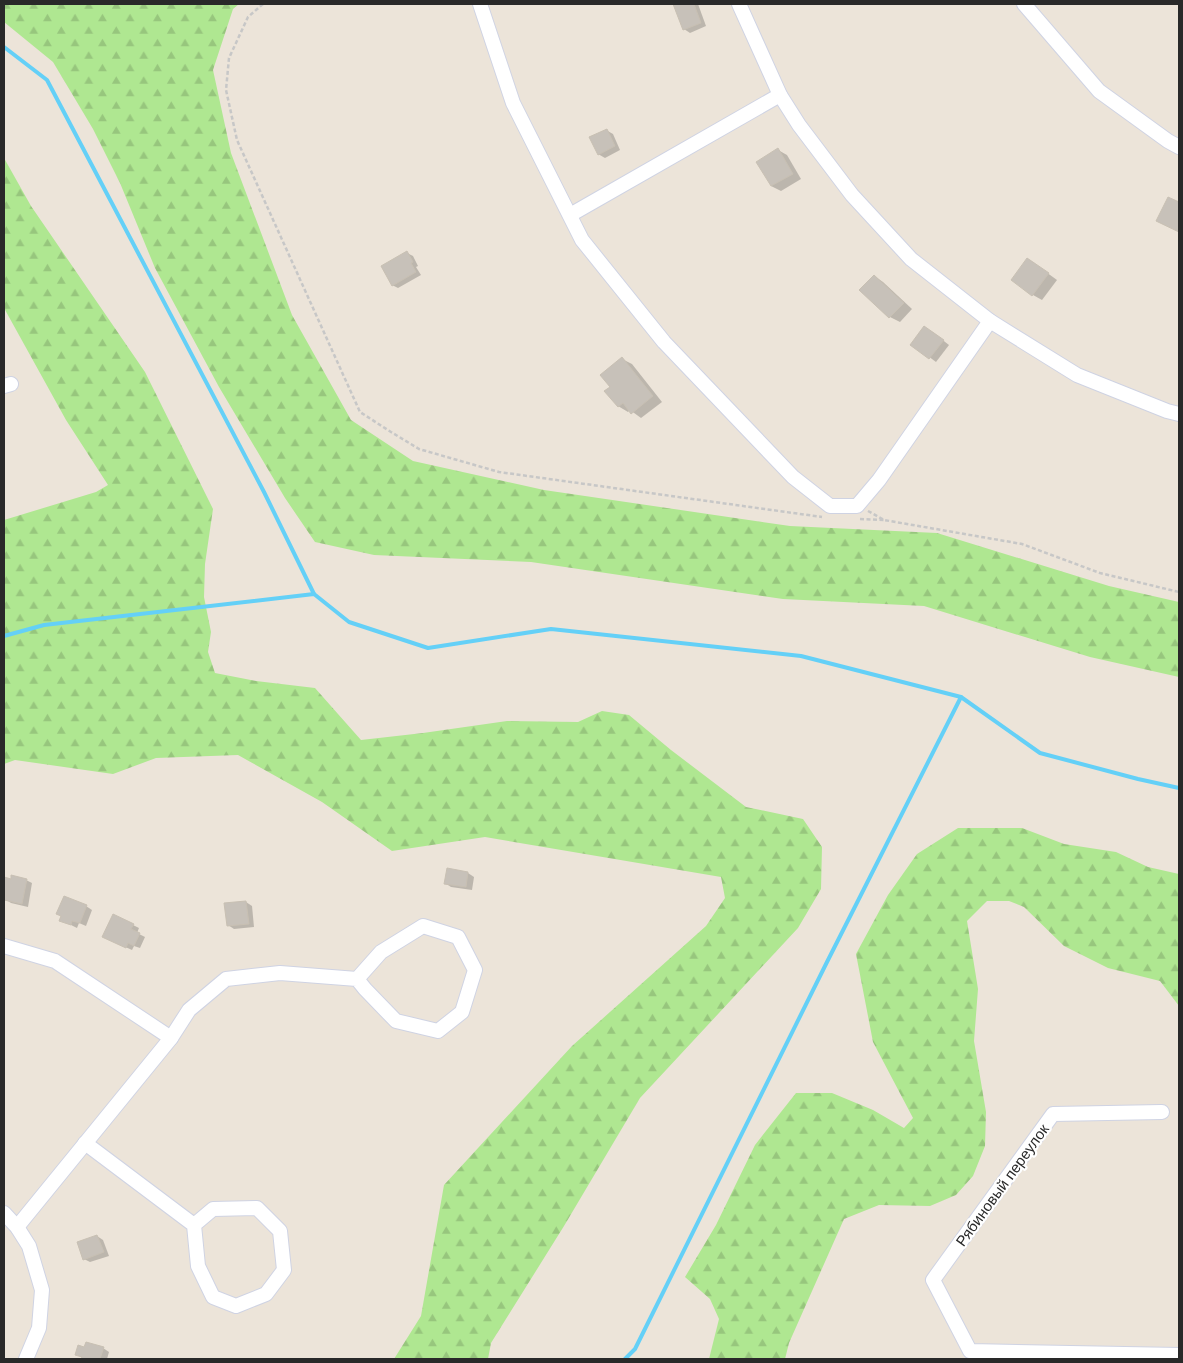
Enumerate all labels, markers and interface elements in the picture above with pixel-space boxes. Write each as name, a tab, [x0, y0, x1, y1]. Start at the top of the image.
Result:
street label: Рябиновый переулок	[952, 1120, 1052, 1249]

